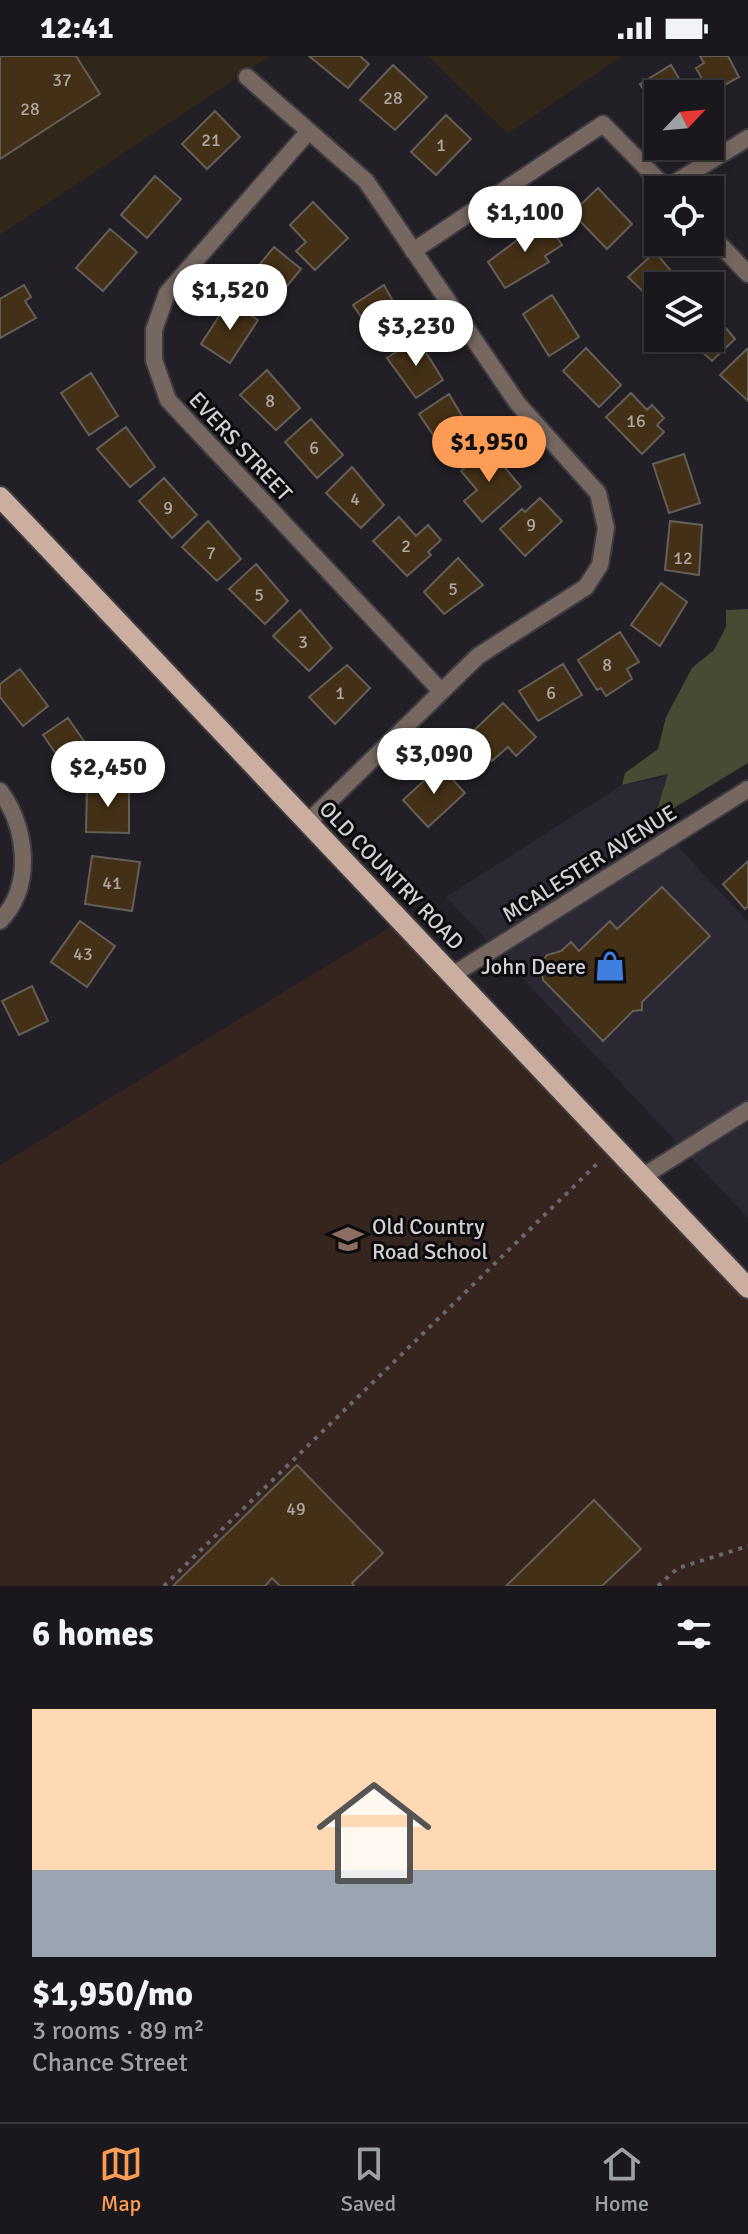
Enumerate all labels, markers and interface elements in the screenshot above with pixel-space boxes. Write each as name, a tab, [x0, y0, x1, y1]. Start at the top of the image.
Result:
text: 12:41	[40, 10, 114, 47]
house number: 37	[52, 69, 72, 91]
north arrow	[644, 80, 724, 160]
map controls	[644, 80, 724, 352]
house number: 28	[383, 87, 403, 109]
house number: 28	[20, 98, 40, 120]
house number: 21	[201, 129, 221, 151]
house number: 1	[436, 134, 446, 156]
button: locate	[644, 176, 724, 256]
pin: $1,100	[460, 186, 590, 254]
text: $1,100	[486, 196, 564, 228]
pin: $1,520	[165, 264, 295, 332]
button: layers	[644, 272, 724, 352]
text: $1,520	[191, 274, 269, 306]
pin: $3,230	[351, 300, 481, 368]
text: $3,230	[377, 310, 455, 342]
street label: EVERS STREET	[183, 386, 298, 507]
house number: 8	[265, 390, 275, 412]
house number: 16	[626, 410, 646, 432]
pin: $1,950	[424, 416, 554, 484]
text: $1,950	[450, 426, 528, 458]
house number: 6	[309, 437, 319, 459]
house number: 4	[350, 488, 360, 510]
house number: 9	[163, 497, 173, 519]
house number: 9	[526, 514, 536, 536]
house number: 2	[401, 535, 411, 557]
house number: 7	[206, 542, 216, 564]
house number: 12	[673, 547, 693, 569]
house number: 5	[448, 578, 458, 600]
house number: 5	[254, 584, 264, 606]
house number: 3	[298, 631, 308, 653]
house number: 8	[602, 654, 612, 676]
house number: 1	[335, 682, 345, 704]
house number: 6	[546, 682, 556, 704]
pin: $3,090	[369, 728, 499, 796]
text: $3,090	[395, 738, 473, 770]
pin: $2,450	[43, 741, 173, 809]
text: $2,450	[69, 751, 147, 783]
street label: OLD COUNTRY ROAD	[314, 795, 470, 955]
street label: MCALESTER AVENUE	[497, 799, 682, 928]
house number: 41	[102, 872, 122, 894]
house number: 43	[73, 943, 93, 965]
shop icon: John Deere	[593, 949, 627, 983]
place label: John Deere	[481, 953, 586, 980]
place label: Old Country Road School	[372, 1213, 488, 1265]
school or university icon: Old Country Road School	[331, 1222, 365, 1256]
house number: 49	[286, 1498, 306, 1520]
icon: filters	[672, 1612, 716, 1656]
text: 6 homes	[32, 1613, 153, 1655]
icon: home	[302, 1761, 446, 1905]
text: $1,950/mo	[32, 1973, 193, 2015]
text: 3 rooms · 89 m²	[32, 2015, 205, 2047]
text: Chance Street	[32, 2047, 188, 2079]
tab: Map	[99, 2142, 143, 2217]
tab: Saved	[341, 2142, 396, 2217]
tab: Home	[594, 2142, 649, 2217]

